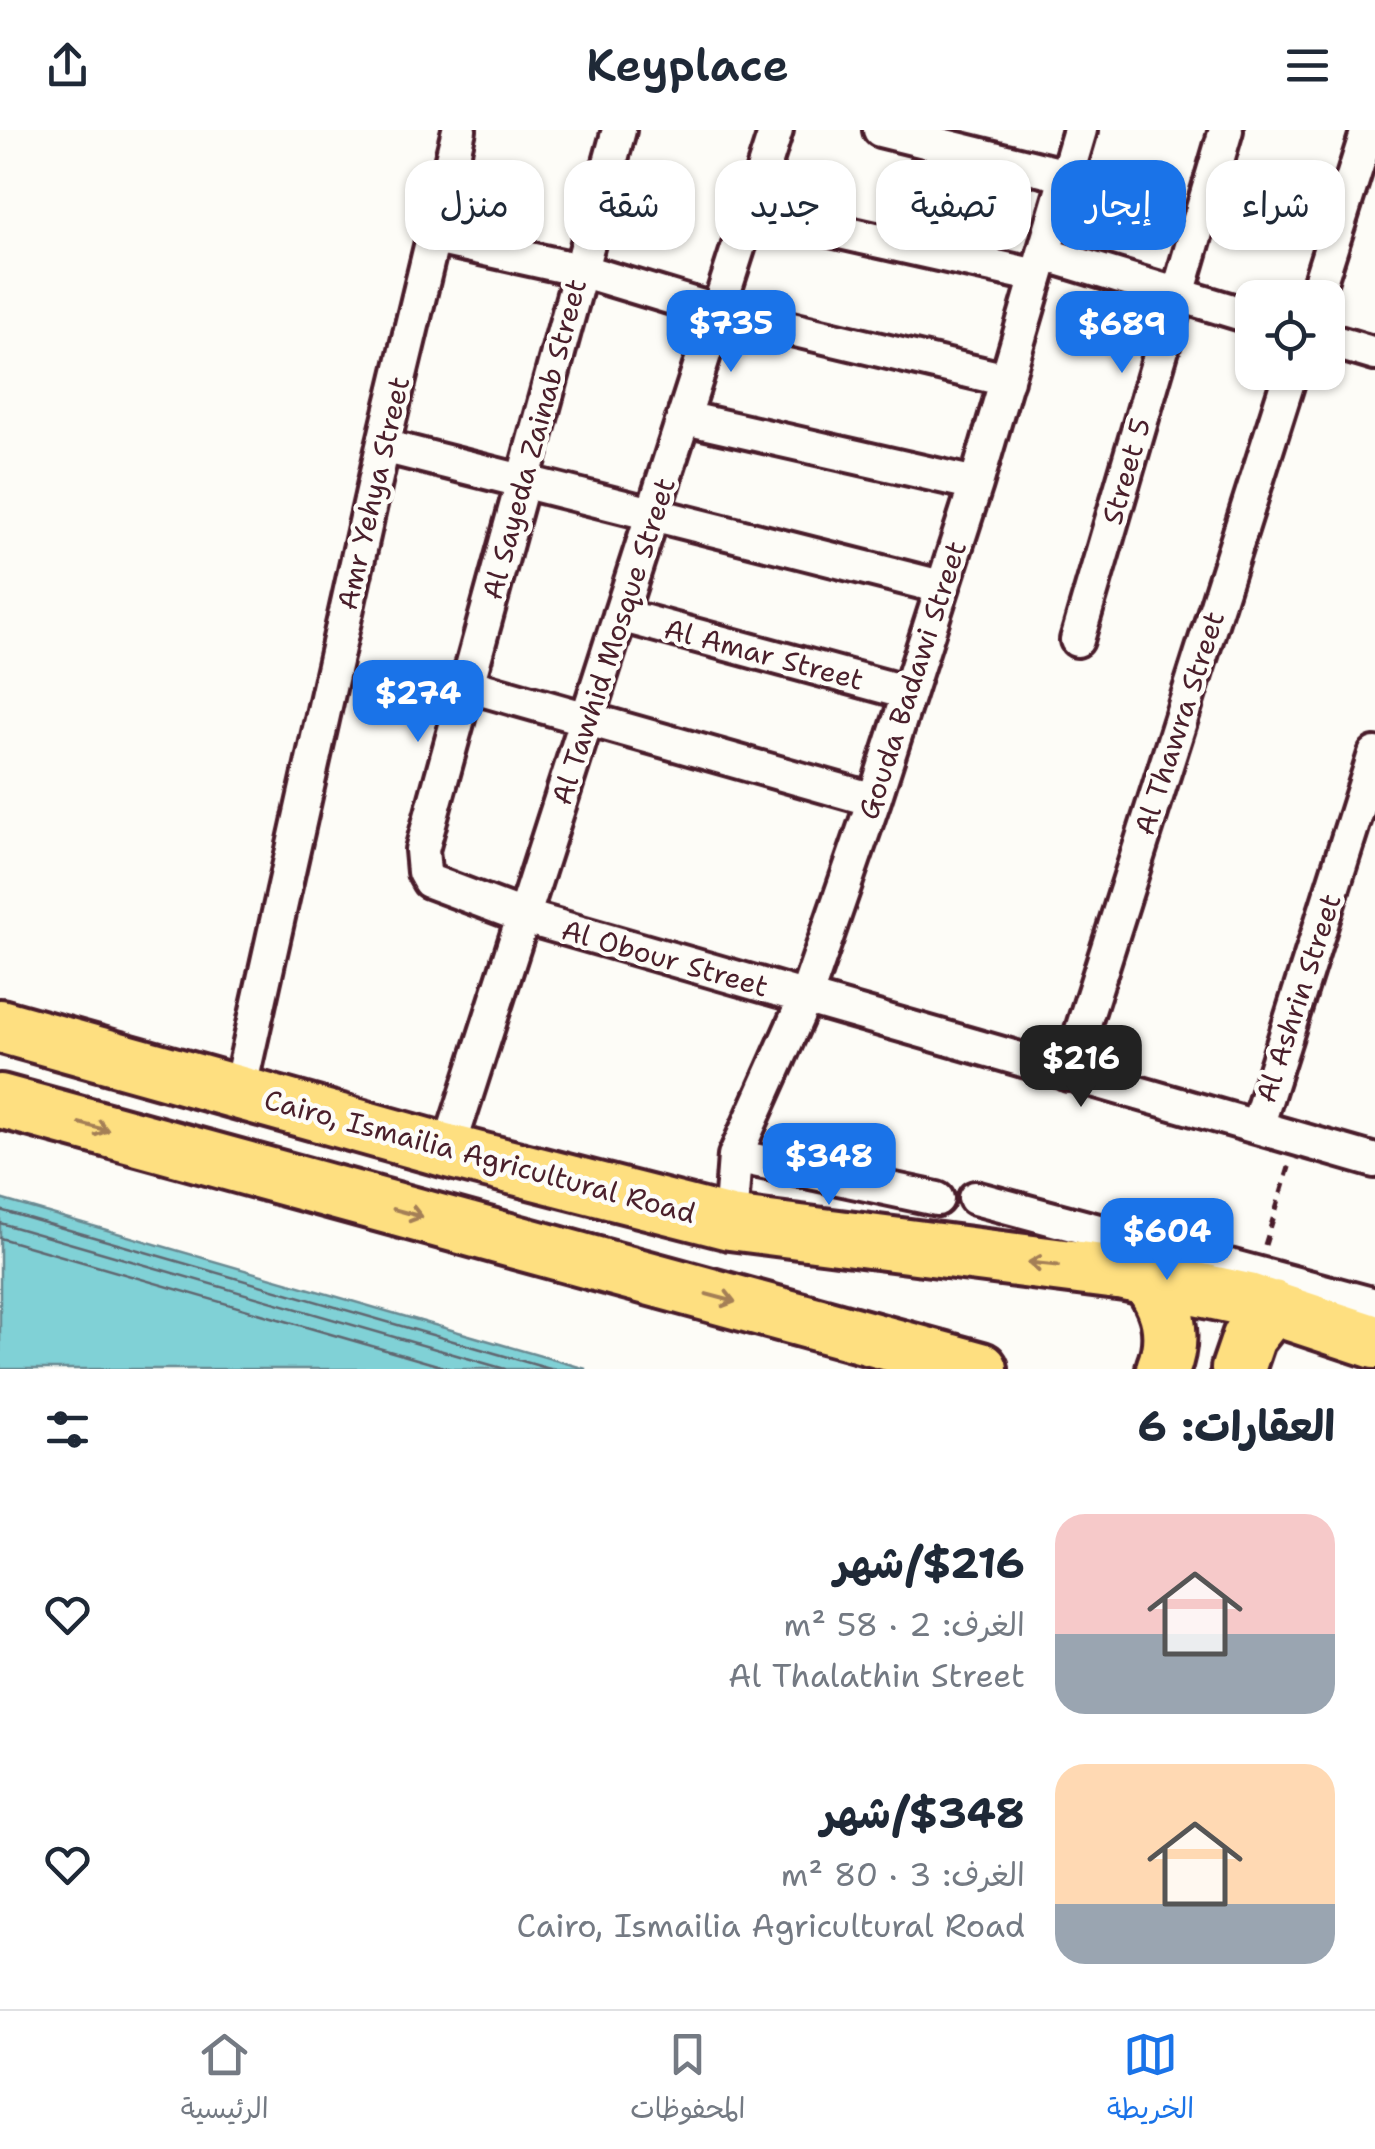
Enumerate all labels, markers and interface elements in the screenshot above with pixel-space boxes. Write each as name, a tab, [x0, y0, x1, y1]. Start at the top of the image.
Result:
text: Keyplace	[586, 35, 789, 95]
icon: share	[40, 38, 95, 93]
icon: menu	[1280, 38, 1335, 93]
chip: منزل	[405, 160, 544, 250]
chip: شقة	[564, 160, 695, 250]
chip: جديد	[715, 160, 856, 250]
chip: تصفية	[876, 160, 1031, 250]
chip: إيجار	[1051, 160, 1186, 250]
chip: شراء	[1206, 160, 1345, 250]
street label: Al Sayeda Zainab Street	[473, 274, 595, 604]
map controls	[1235, 280, 1345, 390]
button: locate	[1235, 280, 1345, 390]
pin: $735	[672, 290, 790, 375]
pin: $689	[1063, 291, 1181, 376]
text: $735	[689, 301, 773, 344]
text: $689	[1078, 302, 1166, 345]
street label: Amr Yehya Street	[328, 373, 418, 613]
street label: Street 5	[1093, 413, 1159, 529]
street label: Al Tawhid Mosque Street	[542, 473, 684, 809]
street label: Gouda Badawi Street	[849, 536, 975, 824]
street label: Al Thawra Street	[1125, 606, 1233, 840]
street label: Al Amar Street	[660, 609, 868, 699]
pin: $274	[359, 660, 477, 745]
text: $274	[375, 671, 461, 714]
street label: Al Ashrin Street	[1246, 889, 1350, 1107]
street label: Al Obour Street	[557, 910, 773, 1006]
pin: $216	[1022, 1025, 1140, 1110]
text: $216	[1042, 1036, 1120, 1079]
street label: Cairo, Ismailia Agricultural Road	[260, 1080, 700, 1232]
one-way arrow	[78, 1119, 109, 1137]
pin: $348	[770, 1123, 888, 1208]
text: $348	[785, 1134, 873, 1177]
pin: $604	[1108, 1198, 1226, 1283]
one-way arrow	[391, 1204, 423, 1223]
text: $604	[1123, 1209, 1211, 1252]
one-way arrow	[1027, 1254, 1059, 1273]
one-way arrow	[705, 1290, 736, 1308]
text: العقارات: 6	[1137, 1398, 1335, 1454]
icon: filters	[40, 1402, 95, 1457]
text: $216/شهر	[834, 1535, 1025, 1591]
icon: home	[1135, 1554, 1255, 1674]
icon: heart	[40, 1587, 95, 1642]
text: الغرف: 2 · 58 m²	[784, 1603, 1025, 1646]
text: Al Thalathin Street	[728, 1654, 1025, 1697]
text: $348/شهر	[821, 1785, 1025, 1841]
icon: home	[1135, 1804, 1255, 1924]
icon: heart	[40, 1837, 95, 1892]
text: الغرف: 3 · 80 m²	[781, 1853, 1025, 1896]
text: Cairo, Ismailia Agricultural Road	[516, 1904, 1025, 1947]
tab: الرئيسية	[181, 2027, 269, 2133]
tab: المحفوظات	[630, 2027, 745, 2133]
tab: الخريطة	[1107, 2027, 1194, 2133]

